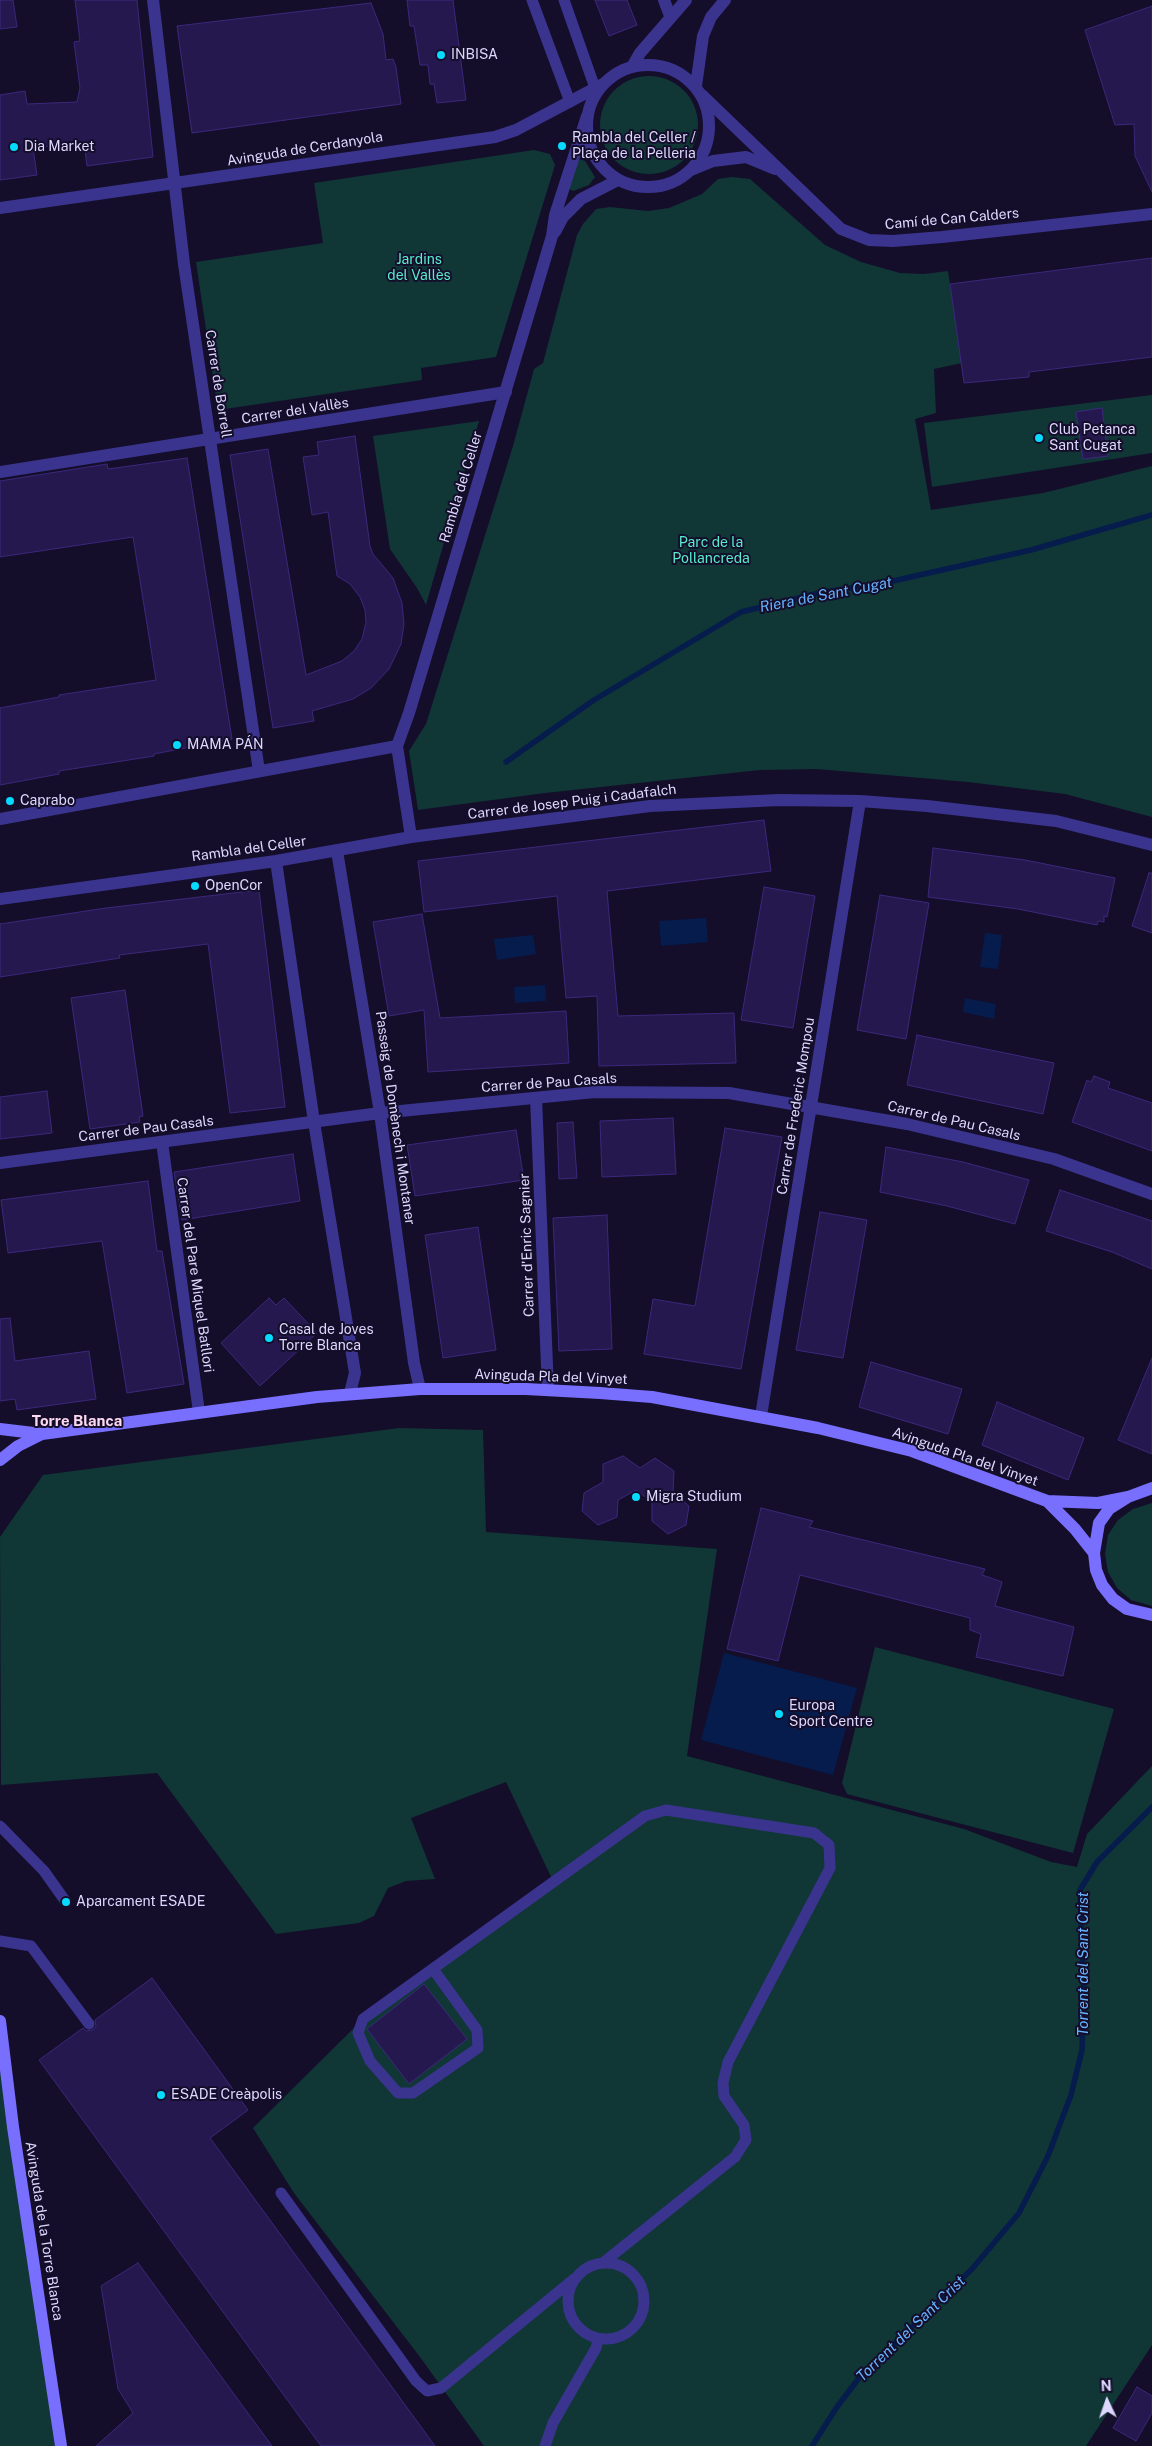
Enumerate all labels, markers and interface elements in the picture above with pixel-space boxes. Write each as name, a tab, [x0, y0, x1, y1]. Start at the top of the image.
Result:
place label: INBISA	[451, 47, 498, 63]
marker: INBISA	[435, 49, 447, 61]
street label: Avinguda de Cerdanyola	[226, 128, 384, 170]
place label: Rambla del Celler / Plaça de la Pelleria	[572, 130, 696, 162]
place label: Dia Market	[24, 139, 94, 155]
marker: Rambla del Celler / Plaça de la Pelleria	[556, 140, 568, 152]
marker: Dia Market	[8, 141, 20, 153]
street label: Camí de Can Calders	[884, 205, 1020, 233]
park label: Jardins del Vallès	[387, 252, 451, 284]
street label: Carrer de Borrell	[201, 329, 235, 439]
street label: Carrer del Vallès	[240, 394, 350, 428]
place label: Club Petanca Sant Cugat	[1049, 422, 1136, 454]
street label: Rambla del Celler	[436, 429, 486, 545]
marker: Club Petanca Sant Cugat	[1033, 432, 1045, 444]
park label: Parc de la Pollancreda	[672, 535, 750, 568]
water label: Riera de Sant Cugat	[758, 573, 894, 617]
place label: MAMA PÁN	[187, 737, 264, 753]
marker: MAMA PÁN	[171, 739, 183, 751]
street label: Carrer de Josep Puig i Cadafalch	[467, 781, 677, 823]
place label: Caprabo	[20, 793, 75, 809]
marker: Caprabo	[4, 795, 16, 807]
street label: Rambla del Celler	[191, 833, 307, 865]
place label: OpenCor	[205, 878, 263, 894]
marker: OpenCor	[189, 880, 201, 892]
street label: Passeig de Domènech i Montaner	[372, 1010, 418, 1226]
street label: Carrer de Frederic Mompou	[774, 1016, 818, 1196]
street label: Carrer de Pau Casals	[481, 1070, 617, 1096]
street label: Carrer de Pau Casals	[886, 1098, 1022, 1144]
street label: Carrer de Pau Casals	[78, 1112, 214, 1146]
street label: Carrer d'Enric Sagnier	[516, 1173, 538, 1317]
street label: Carrer del Pare Miquel Batllori	[173, 1176, 217, 1374]
place label: Casal de Joves Torre Blanca	[279, 1322, 373, 1354]
marker: Casal de Joves Torre Blanca	[263, 1332, 275, 1344]
street label: Avinguda Pla del Vinyet	[474, 1366, 628, 1388]
district label: Torre Blanca	[32, 1412, 122, 1430]
street label: Avinguda Pla del Vinyet	[890, 1424, 1040, 1490]
place label: Migra Studium	[646, 1489, 742, 1505]
marker: Migra Studium	[630, 1491, 642, 1503]
place label: Europa Sport Centre	[789, 1698, 873, 1730]
marker: Europa Sport Centre	[773, 1708, 785, 1720]
water label: Torrent del Sant Crist	[1074, 1892, 1092, 2036]
place label: Aparcament ESADE	[76, 1894, 205, 1910]
marker: Aparcament ESADE	[60, 1896, 72, 1908]
place label: ESADE Creàpolis	[171, 2087, 282, 2103]
marker: ESADE Creàpolis	[155, 2089, 167, 2101]
street label: Avinguda de la Torre Blanca	[22, 2140, 66, 2322]
water label: Torrent del Sant Crist	[853, 2272, 969, 2386]
north arrow	[1082, 2376, 1132, 2426]
text: N	[1100, 2378, 1112, 2394]

